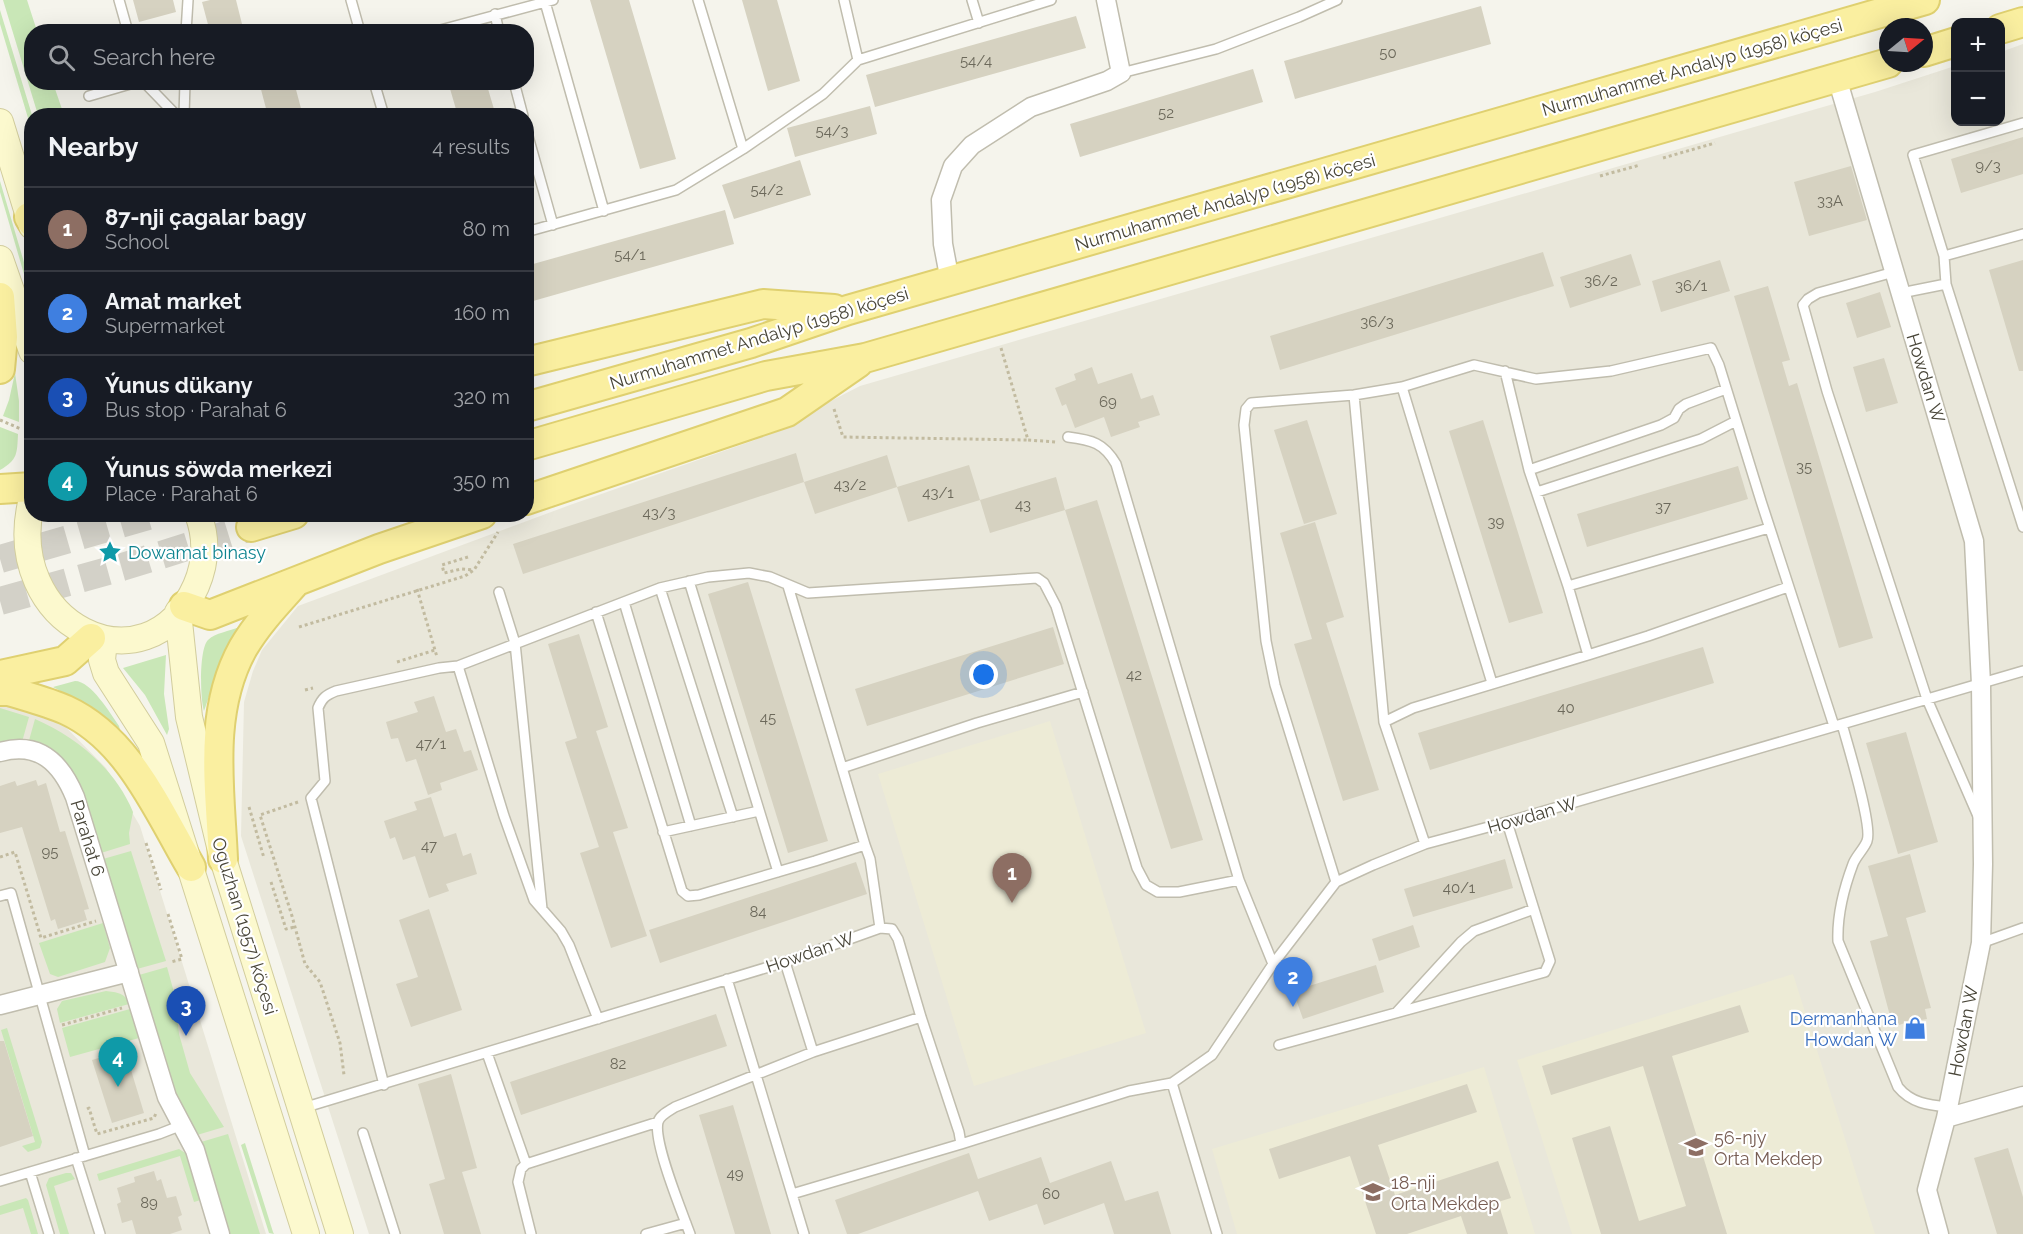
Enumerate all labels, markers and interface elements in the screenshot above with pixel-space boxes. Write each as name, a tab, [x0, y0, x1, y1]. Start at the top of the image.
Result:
street label: Nurmuhammet Andalyp (1958) köçesi	[1539, 14, 1845, 120]
north arrow	[1879, 18, 1933, 72]
map controls	[1951, 18, 2005, 126]
button: +	[1951, 18, 2005, 72]
search box	[24, 24, 534, 90]
icon: search	[45, 41, 78, 74]
text: Search here	[93, 44, 215, 70]
house number: 50	[1379, 44, 1397, 62]
house number: 54/4	[960, 52, 992, 70]
button: −	[1951, 72, 2005, 126]
house number: 52	[1158, 104, 1174, 122]
house number: 54/3	[815, 122, 849, 140]
text: Nearby	[48, 132, 138, 162]
text: 4 results	[432, 135, 510, 159]
street label: Nurmuhammet Andalyp (1958) köçesi	[1072, 149, 1378, 255]
house number: 9/3	[1975, 157, 2001, 175]
house number: 54/2	[751, 181, 784, 199]
house number: 33A	[1817, 192, 1843, 210]
text: 87-nji çagalar bagy	[105, 204, 306, 230]
text: 1	[63, 217, 72, 241]
text: 80 m	[462, 217, 510, 241]
text: School	[105, 230, 169, 254]
house number: 54/1	[614, 246, 646, 264]
house number: 36/2	[1584, 272, 1618, 290]
house number: 36/1	[1675, 277, 1708, 295]
street label: Nurmuhammet Andalyp (1958) köçesi	[607, 282, 911, 394]
text: Amat market	[105, 288, 241, 314]
text: 2	[62, 301, 73, 325]
text: 160 m	[454, 301, 510, 325]
house number: 36/3	[1360, 313, 1394, 331]
text: Supermarket	[105, 314, 225, 338]
street label: Howdan W	[1902, 331, 1950, 425]
text: Ýunus dükany	[105, 372, 253, 398]
text: 3	[62, 385, 73, 409]
text: 320 m	[453, 385, 510, 409]
house number: 69	[1099, 393, 1117, 411]
text: Bus stop · Parahat 6	[105, 398, 287, 422]
text: Ýunus söwda merkezi	[105, 456, 332, 482]
house number: 35	[1796, 458, 1812, 476]
text: 4	[62, 469, 73, 493]
text: 350 m	[453, 469, 510, 493]
house number: 43/2	[834, 476, 867, 494]
text: Place · Parahat 6	[105, 482, 258, 506]
house number: 43/1	[922, 484, 954, 502]
house number: 43	[1015, 496, 1031, 514]
house number: 37	[1655, 498, 1671, 516]
house number: 43/3	[643, 504, 675, 522]
house number: 39	[1488, 513, 1505, 531]
place icon: Dowamat binasy	[97, 539, 123, 565]
place label: Dowamat binasy	[128, 542, 266, 563]
your location	[969, 660, 998, 689]
house number: 42	[1126, 666, 1142, 684]
house number: 40	[1557, 699, 1575, 717]
house number: 45	[760, 709, 776, 727]
house number: 47/1	[416, 735, 447, 753]
street label: Howdan W	[1485, 792, 1579, 838]
street label: Parahat 6	[66, 797, 110, 879]
street label: Oguzhan (1957) köçesi	[208, 835, 282, 1017]
house number: 47	[421, 837, 437, 855]
house number: 95	[42, 843, 58, 861]
pin: 1	[992, 854, 1032, 903]
house number: 40/1	[1443, 879, 1476, 897]
house number: 84	[749, 903, 767, 921]
street label: Howdan W	[763, 927, 857, 977]
pin: 2	[1274, 958, 1312, 1007]
street label: Howdan W	[1944, 984, 1982, 1078]
pin: 3	[166, 986, 206, 1036]
place label: Dermanhana Howdan W	[1790, 1008, 1897, 1050]
shop icon: Dermanhana Howdan W	[1902, 1015, 1928, 1041]
pin: 4	[98, 1038, 138, 1087]
house number: 82	[610, 1055, 627, 1073]
place label: 56-njy Orta Mekdep	[1714, 1127, 1822, 1169]
school or university icon: 56-njy Orta Mekdep	[1683, 1134, 1709, 1160]
house number: 49	[727, 1165, 744, 1183]
place label: 18-nji Orta Mekdep	[1391, 1172, 1499, 1214]
school or university icon: 18-nji Orta Mekdep	[1360, 1179, 1386, 1205]
house number: 60	[1042, 1185, 1060, 1203]
house number: 89	[140, 1194, 158, 1212]

